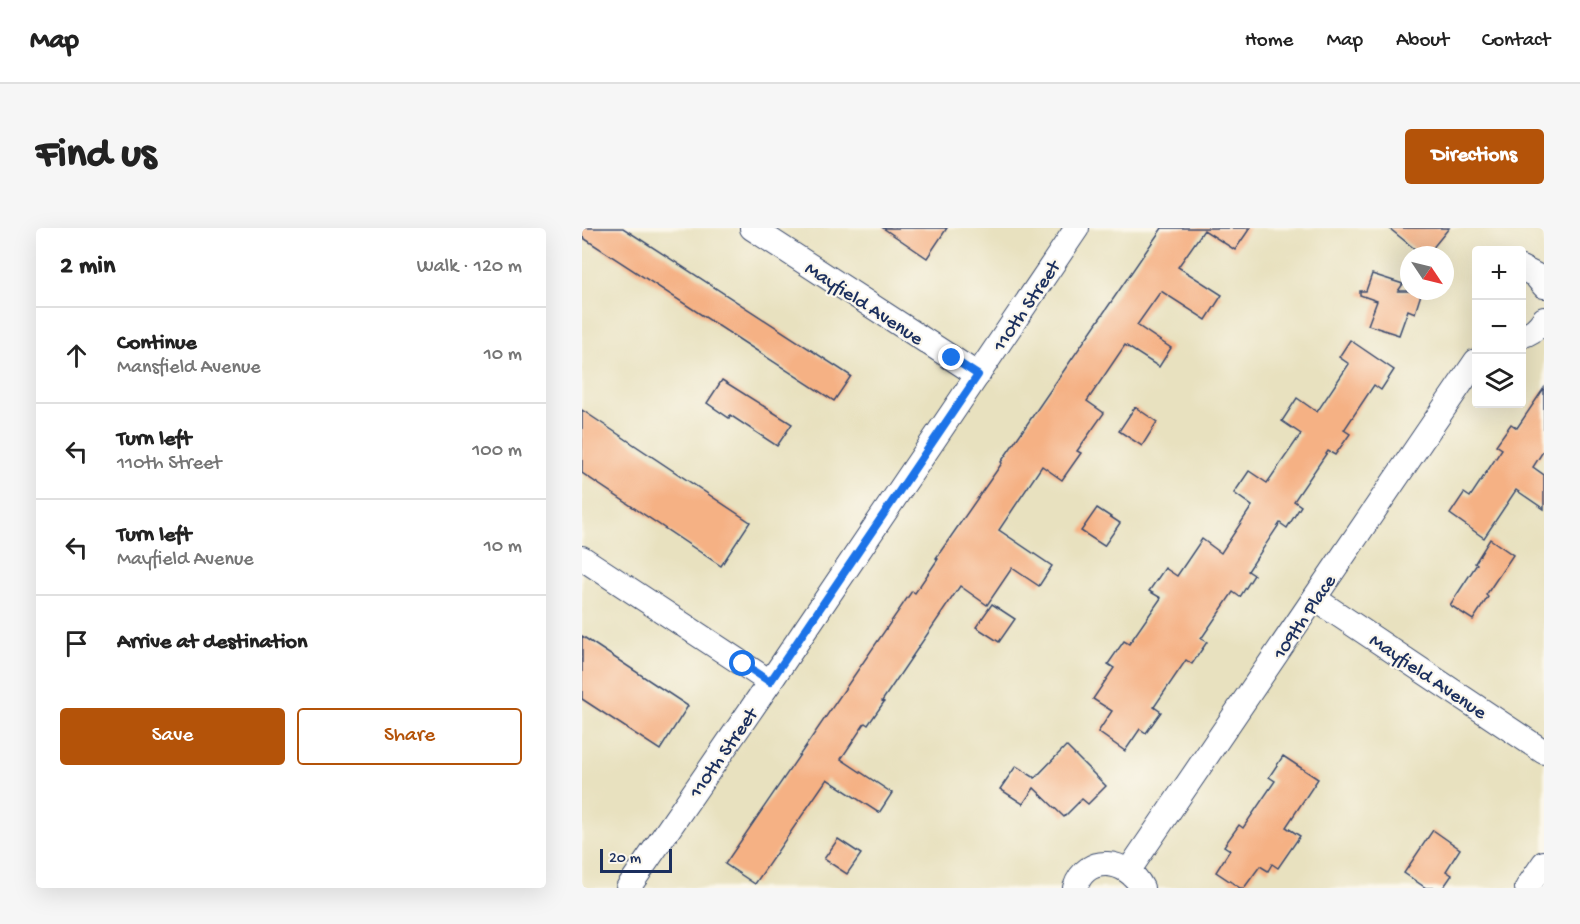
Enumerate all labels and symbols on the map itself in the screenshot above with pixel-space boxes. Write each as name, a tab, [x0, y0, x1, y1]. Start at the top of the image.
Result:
north arrow	[1400, 246, 1454, 300]
street label: 110th Street	[989, 256, 1068, 358]
street label: Mayfield Avenue	[800, 258, 927, 352]
route end	[938, 344, 964, 370]
street label: 109th Place	[1269, 571, 1343, 665]
street label: Mayfield Avenue	[1364, 630, 1491, 726]
route start	[729, 650, 755, 676]
street label: 110th Street	[685, 703, 765, 804]
scale bar	[600, 846, 672, 874]

